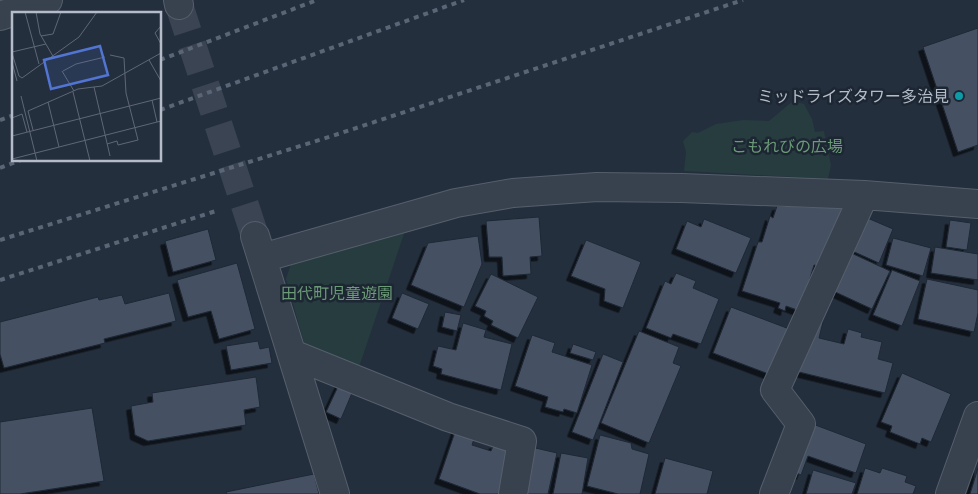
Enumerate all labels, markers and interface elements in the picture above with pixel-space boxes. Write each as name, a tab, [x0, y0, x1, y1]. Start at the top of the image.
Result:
inset map	[12, 12, 161, 161]
place label: ミッドライズタワー多治見	[757, 85, 949, 107]
marker: ミッドライズタワー多治見	[953, 90, 965, 102]
park label: こもれびの広場	[731, 135, 843, 157]
park label: 田代町児童遊園	[281, 282, 393, 304]

